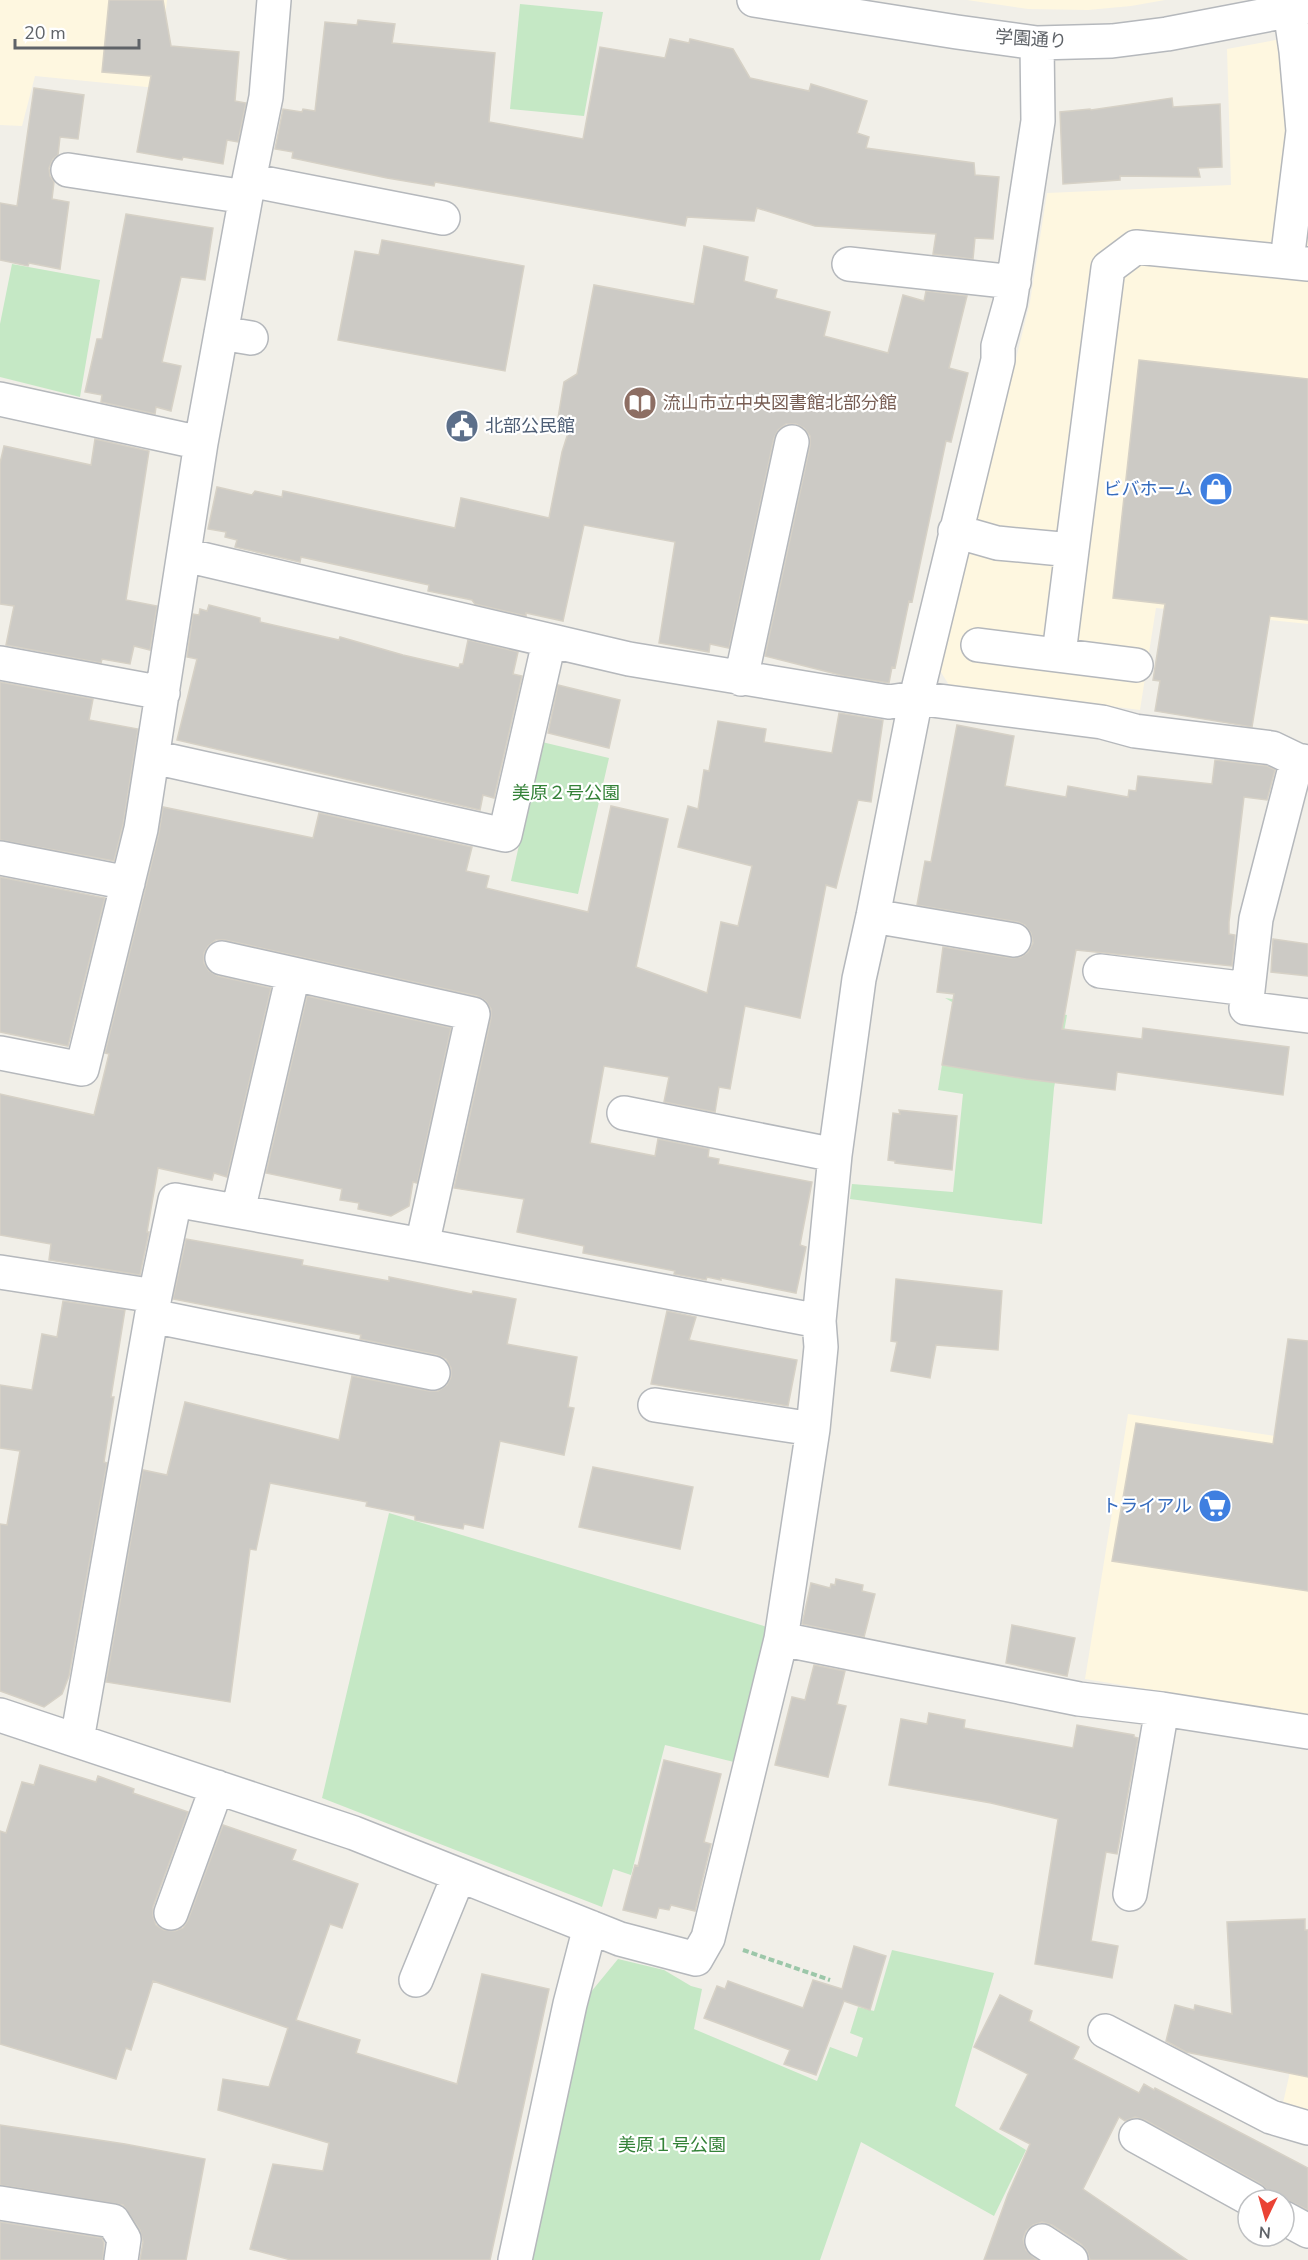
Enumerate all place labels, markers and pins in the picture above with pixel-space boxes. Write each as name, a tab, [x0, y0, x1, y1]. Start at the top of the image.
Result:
library icon: 流山市立中央図書館北部分館	[622, 385, 658, 421]
place label: 流山市立中央図書館北部分館	[663, 391, 897, 415]
public building icon: 北部公民館	[444, 408, 480, 444]
place label: 北部公民館	[485, 414, 575, 438]
shop icon: ビバホーム	[1198, 471, 1234, 507]
place label: ビバホーム	[1104, 477, 1193, 501]
supermarket icon: トライアル	[1197, 1488, 1233, 1524]
place label: トライアル	[1102, 1494, 1192, 1518]

